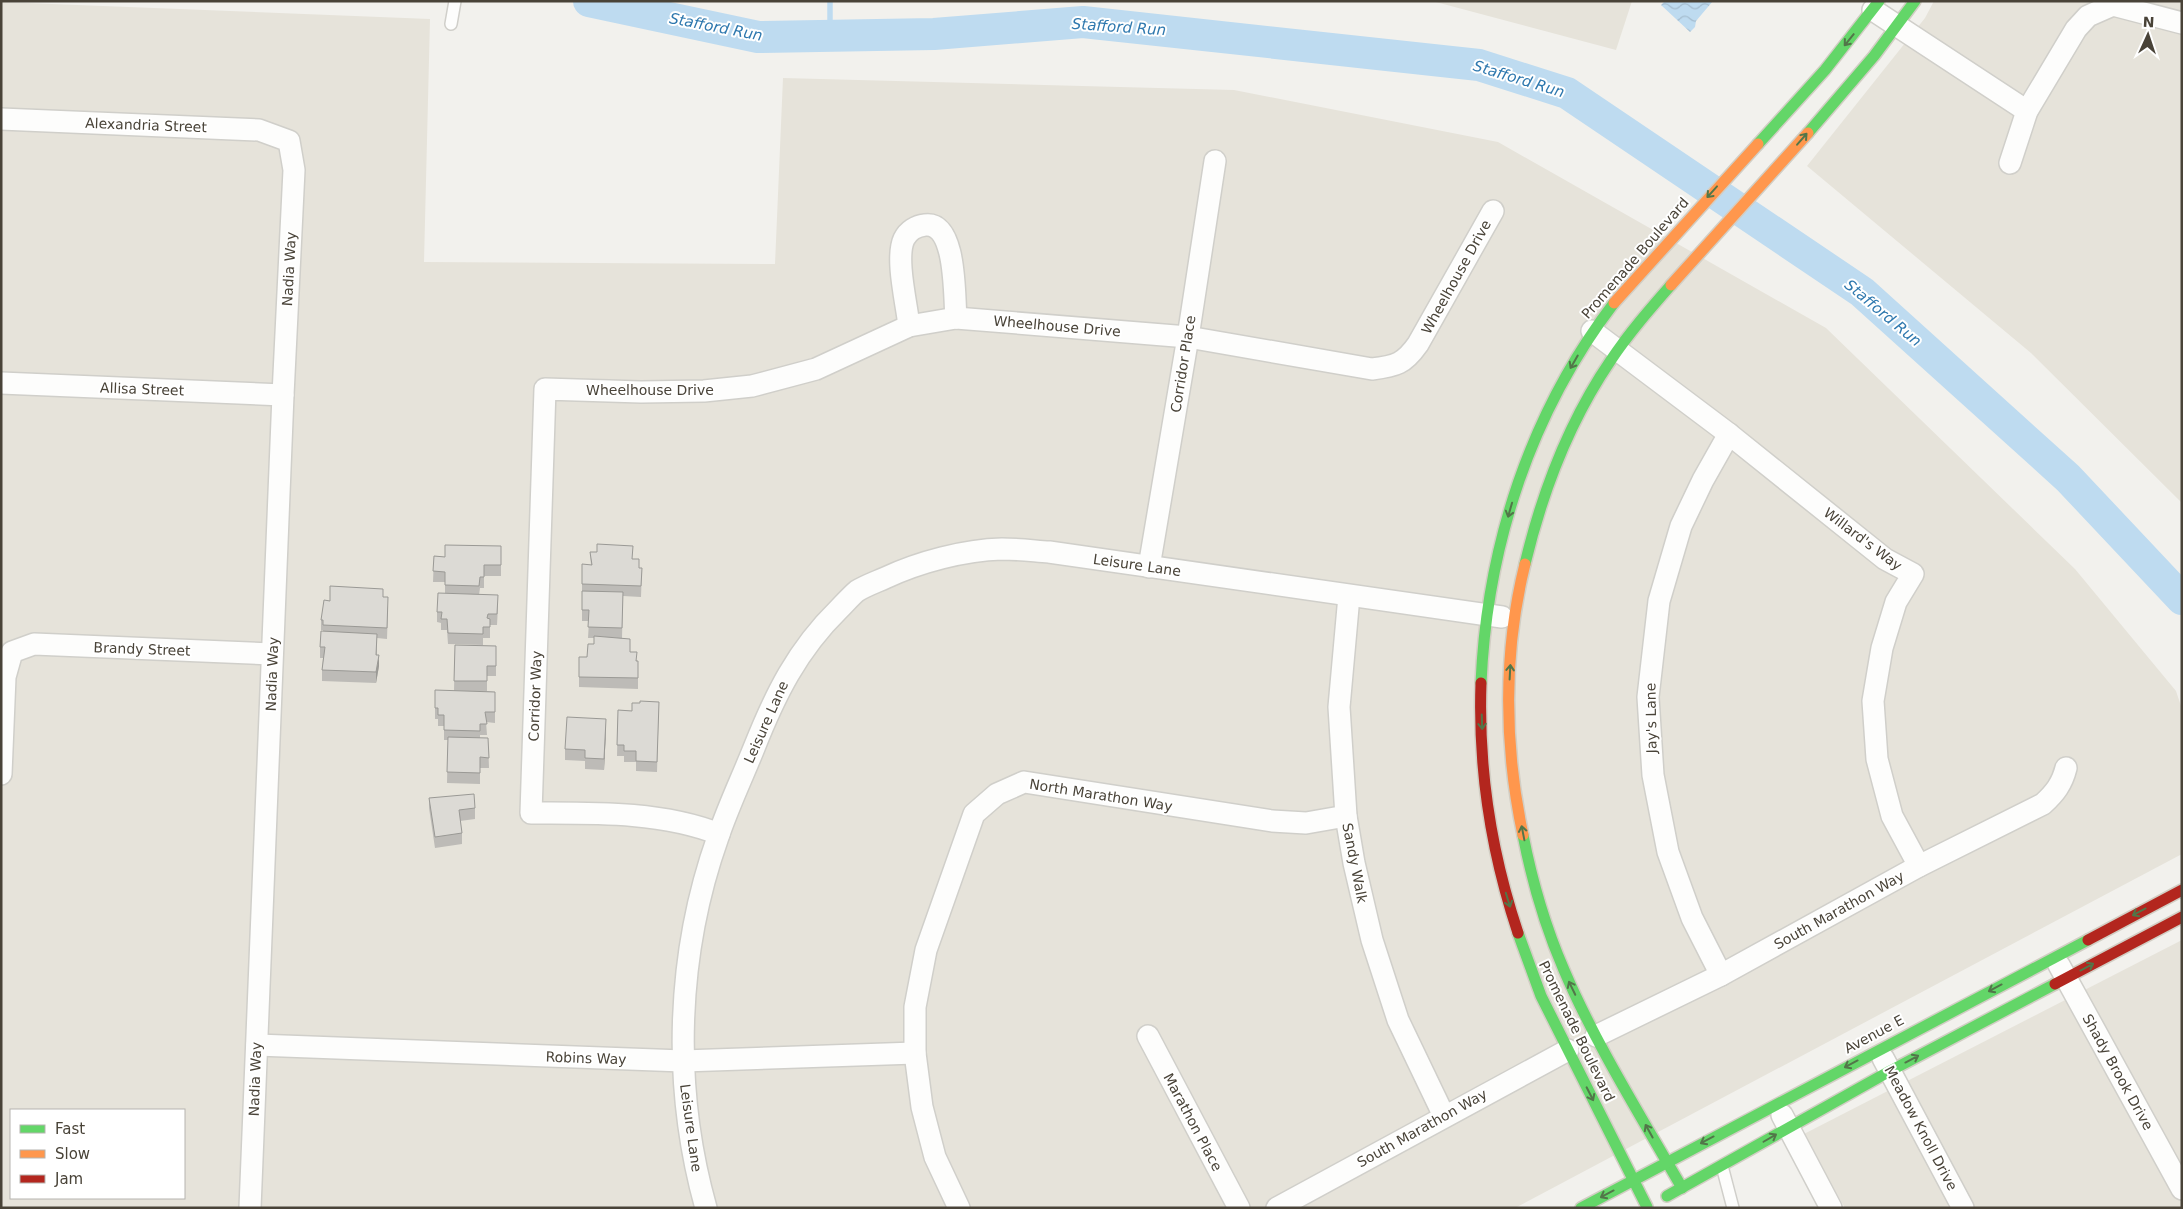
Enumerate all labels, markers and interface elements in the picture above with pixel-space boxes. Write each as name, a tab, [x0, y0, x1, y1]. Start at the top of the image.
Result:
water label: Stafford Run	[668, 9, 764, 45]
north arrow	[2123, 10, 2173, 60]
text: N	[2142, 14, 2155, 30]
water label: Stafford Run	[1071, 15, 1167, 39]
one-way arrow	[1844, 33, 1855, 46]
water label: Stafford Run	[1471, 57, 1567, 101]
street label: Alexandria Street	[85, 115, 208, 135]
one-way arrow	[1796, 133, 1808, 146]
one-way arrow	[1707, 185, 1718, 198]
street label: Promenade Boulevard	[1578, 194, 1692, 322]
street label: Wheelhouse Drive	[1418, 217, 1494, 337]
street label: Nadia Way	[279, 231, 299, 307]
water label: Stafford Run	[1841, 276, 1925, 350]
street label: Wheelhouse Drive	[993, 312, 1121, 340]
street label: Corridor Place	[1167, 314, 1199, 414]
one-way arrow	[1569, 354, 1579, 368]
street label: Allisa Street	[100, 380, 185, 398]
street label: Wheelhouse Drive	[586, 382, 714, 398]
one-way arrow	[1504, 502, 1514, 518]
street label: Willard's Way	[1821, 504, 1905, 574]
street label: Leisure Lane	[1092, 551, 1182, 579]
street label: Nadia Way	[263, 636, 281, 712]
street label: Brandy Street	[93, 639, 191, 659]
street label: Corridor Way	[525, 650, 545, 742]
one-way arrow	[1505, 664, 1515, 680]
street label: Leisure Lane	[741, 678, 791, 766]
street label: Jay's Lane	[1642, 683, 1660, 754]
one-way arrow	[1477, 714, 1487, 730]
street label: North Marathon Way	[1028, 776, 1174, 814]
street label: Sandy Walk	[1339, 821, 1371, 905]
one-way arrow	[1517, 826, 1527, 842]
street label: South Marathon Way	[1771, 868, 1907, 952]
one-way arrow	[1503, 892, 1513, 908]
one-way arrow	[2131, 907, 2146, 917]
street label: Promenade Boulevard	[1536, 958, 1618, 1104]
one-way arrow	[2079, 962, 2094, 972]
one-way arrow	[1567, 980, 1577, 995]
one-way arrow	[1987, 983, 2002, 993]
street label: Shady Brook Drive	[2079, 1011, 2157, 1133]
street label: Avenue E	[1841, 1012, 1907, 1056]
street label: Nadia Way	[246, 1041, 264, 1117]
street label: Robins Way	[545, 1049, 627, 1067]
one-way arrow	[1904, 1054, 1919, 1063]
one-way arrow	[1844, 1059, 1859, 1069]
street label: Meadow Knoll Drive	[1881, 1063, 1961, 1193]
street label: Marathon Place	[1160, 1070, 1226, 1174]
street label: Leisure Lane	[677, 1083, 705, 1173]
street label: South Marathon Way	[1354, 1086, 1490, 1170]
one-way arrow	[1585, 1086, 1595, 1101]
legend	[10, 1109, 185, 1199]
text: Fast	[55, 1120, 85, 1138]
one-way arrow	[1644, 1123, 1654, 1138]
one-way arrow	[1762, 1133, 1777, 1143]
one-way arrow	[1700, 1135, 1715, 1145]
text: Slow	[55, 1145, 90, 1163]
text: Jam	[54, 1170, 83, 1188]
one-way arrow	[1600, 1189, 1615, 1199]

